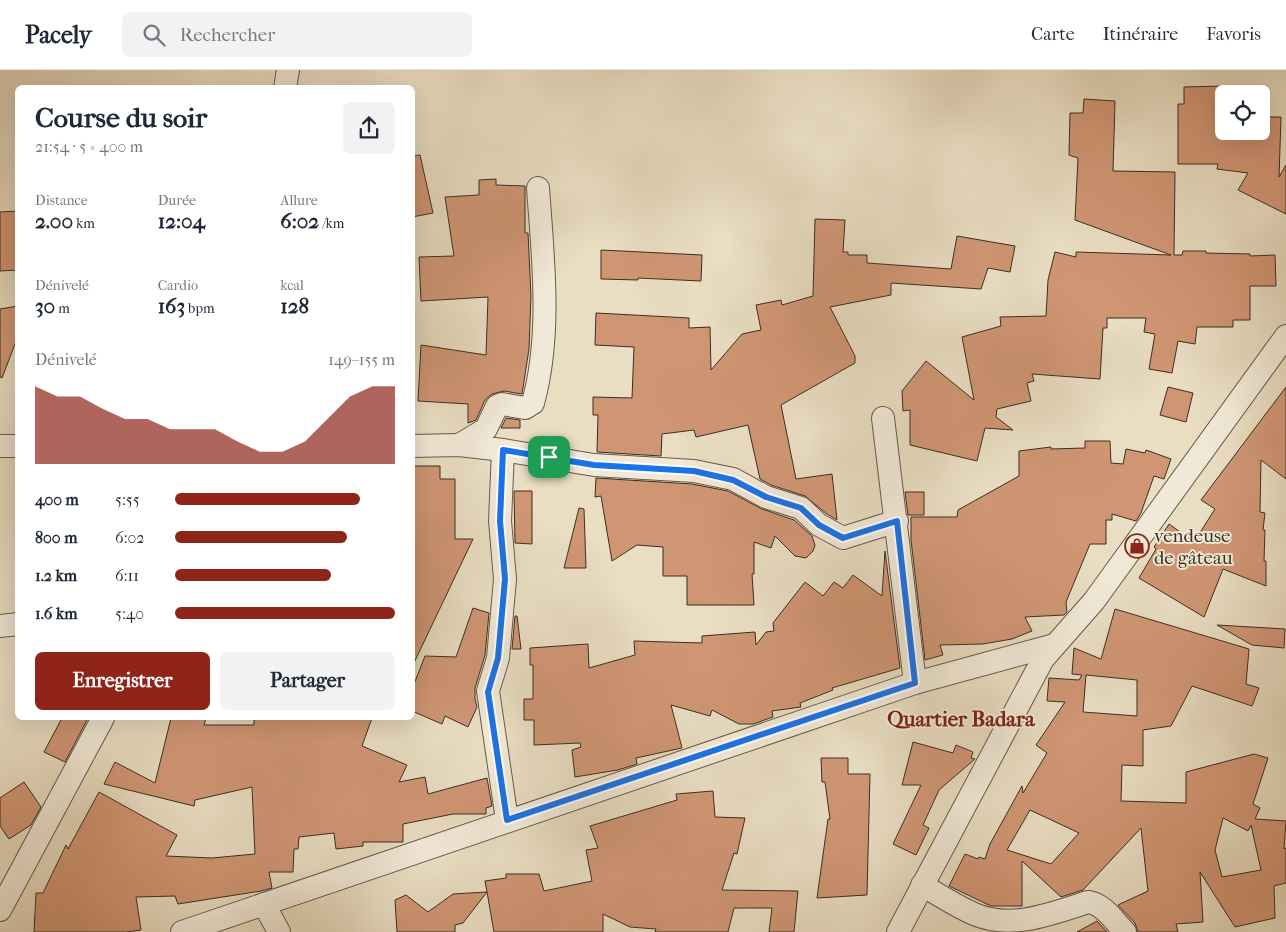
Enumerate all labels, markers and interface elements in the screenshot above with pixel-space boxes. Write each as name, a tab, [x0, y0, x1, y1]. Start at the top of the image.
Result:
search box	[122, 12, 472, 57]
text: Pacely	[25, 21, 92, 49]
icon: search	[140, 21, 168, 49]
text: Rechercher	[180, 24, 275, 46]
text: Carte	[1031, 24, 1075, 45]
text: Itinéraire	[1103, 24, 1178, 45]
text: Favoris	[1206, 24, 1261, 45]
map controls	[1215, 85, 1270, 140]
button: locate	[1215, 85, 1270, 140]
text: Course du soir	[35, 101, 207, 134]
button: share	[343, 102, 395, 154]
text: 21:54 · 5 × 400 m	[35, 137, 143, 156]
text: Distance	[35, 192, 88, 209]
text: Durée	[158, 192, 196, 209]
text: Allure	[280, 192, 318, 209]
text: 2.00	[35, 209, 73, 233]
text: 12:04	[158, 209, 205, 233]
text: 6:02	[280, 209, 319, 233]
text: km	[73, 215, 95, 232]
text: /km	[319, 215, 344, 232]
text: Dénivelé	[35, 277, 89, 294]
text: Cardio	[158, 277, 198, 294]
text: kcal	[280, 277, 304, 294]
text: 30	[35, 294, 55, 318]
text: 163	[158, 294, 185, 318]
text: 128	[280, 294, 309, 318]
text: m	[55, 300, 70, 317]
text: bpm	[185, 300, 215, 317]
text: Dénivelé	[35, 350, 97, 369]
text: 149–155 m	[328, 350, 395, 369]
pin	[528, 436, 570, 478]
icon: arrive	[535, 443, 563, 471]
text: 400 m	[35, 490, 79, 509]
text: 5:55	[115, 490, 140, 509]
place label: vendeuse de gâteau	[1154, 525, 1233, 569]
text: 800 m	[35, 528, 77, 547]
text: 6:02	[115, 528, 145, 547]
shop icon: vendeuse de gâteau	[1124, 533, 1150, 559]
text: 1.2 km	[35, 566, 77, 585]
text: 6:11	[115, 566, 139, 585]
text: 1.6 km	[35, 604, 77, 623]
text: 5:40	[115, 604, 144, 623]
button: Enregistrer	[35, 652, 210, 710]
button: Partager	[220, 652, 395, 710]
district label: Quartier Badara	[887, 707, 1036, 731]

